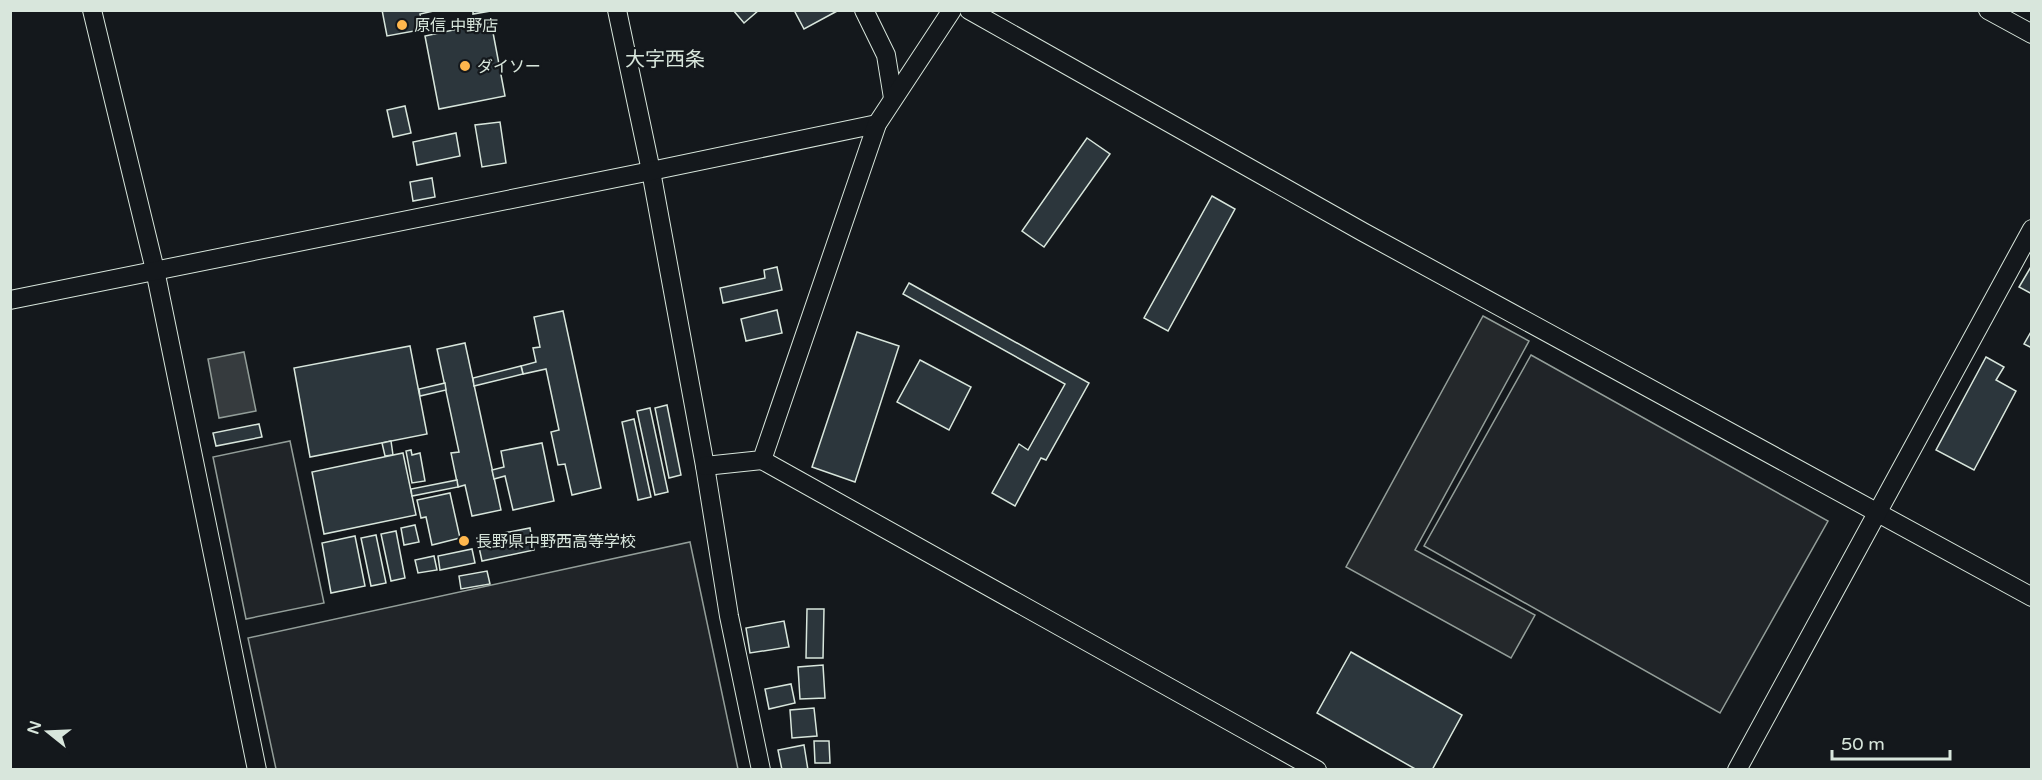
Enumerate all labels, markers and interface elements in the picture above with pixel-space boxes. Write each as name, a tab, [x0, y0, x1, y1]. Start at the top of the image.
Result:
place label: 原信 中野店	[414, 16, 498, 36]
marker: 原信 中野店	[395, 18, 409, 32]
district label: 大字西条	[625, 48, 705, 72]
place label: ダイソー	[477, 57, 541, 77]
marker: ダイソー	[458, 59, 472, 73]
place label: 長野県中野西高等学校	[476, 532, 636, 552]
marker: 長野県中野西高等学校	[457, 534, 471, 548]
north arrow	[18, 702, 78, 762]
text: N	[23, 718, 46, 737]
scale bar	[1832, 723, 1950, 761]
text: 50 m	[1841, 733, 1885, 755]

